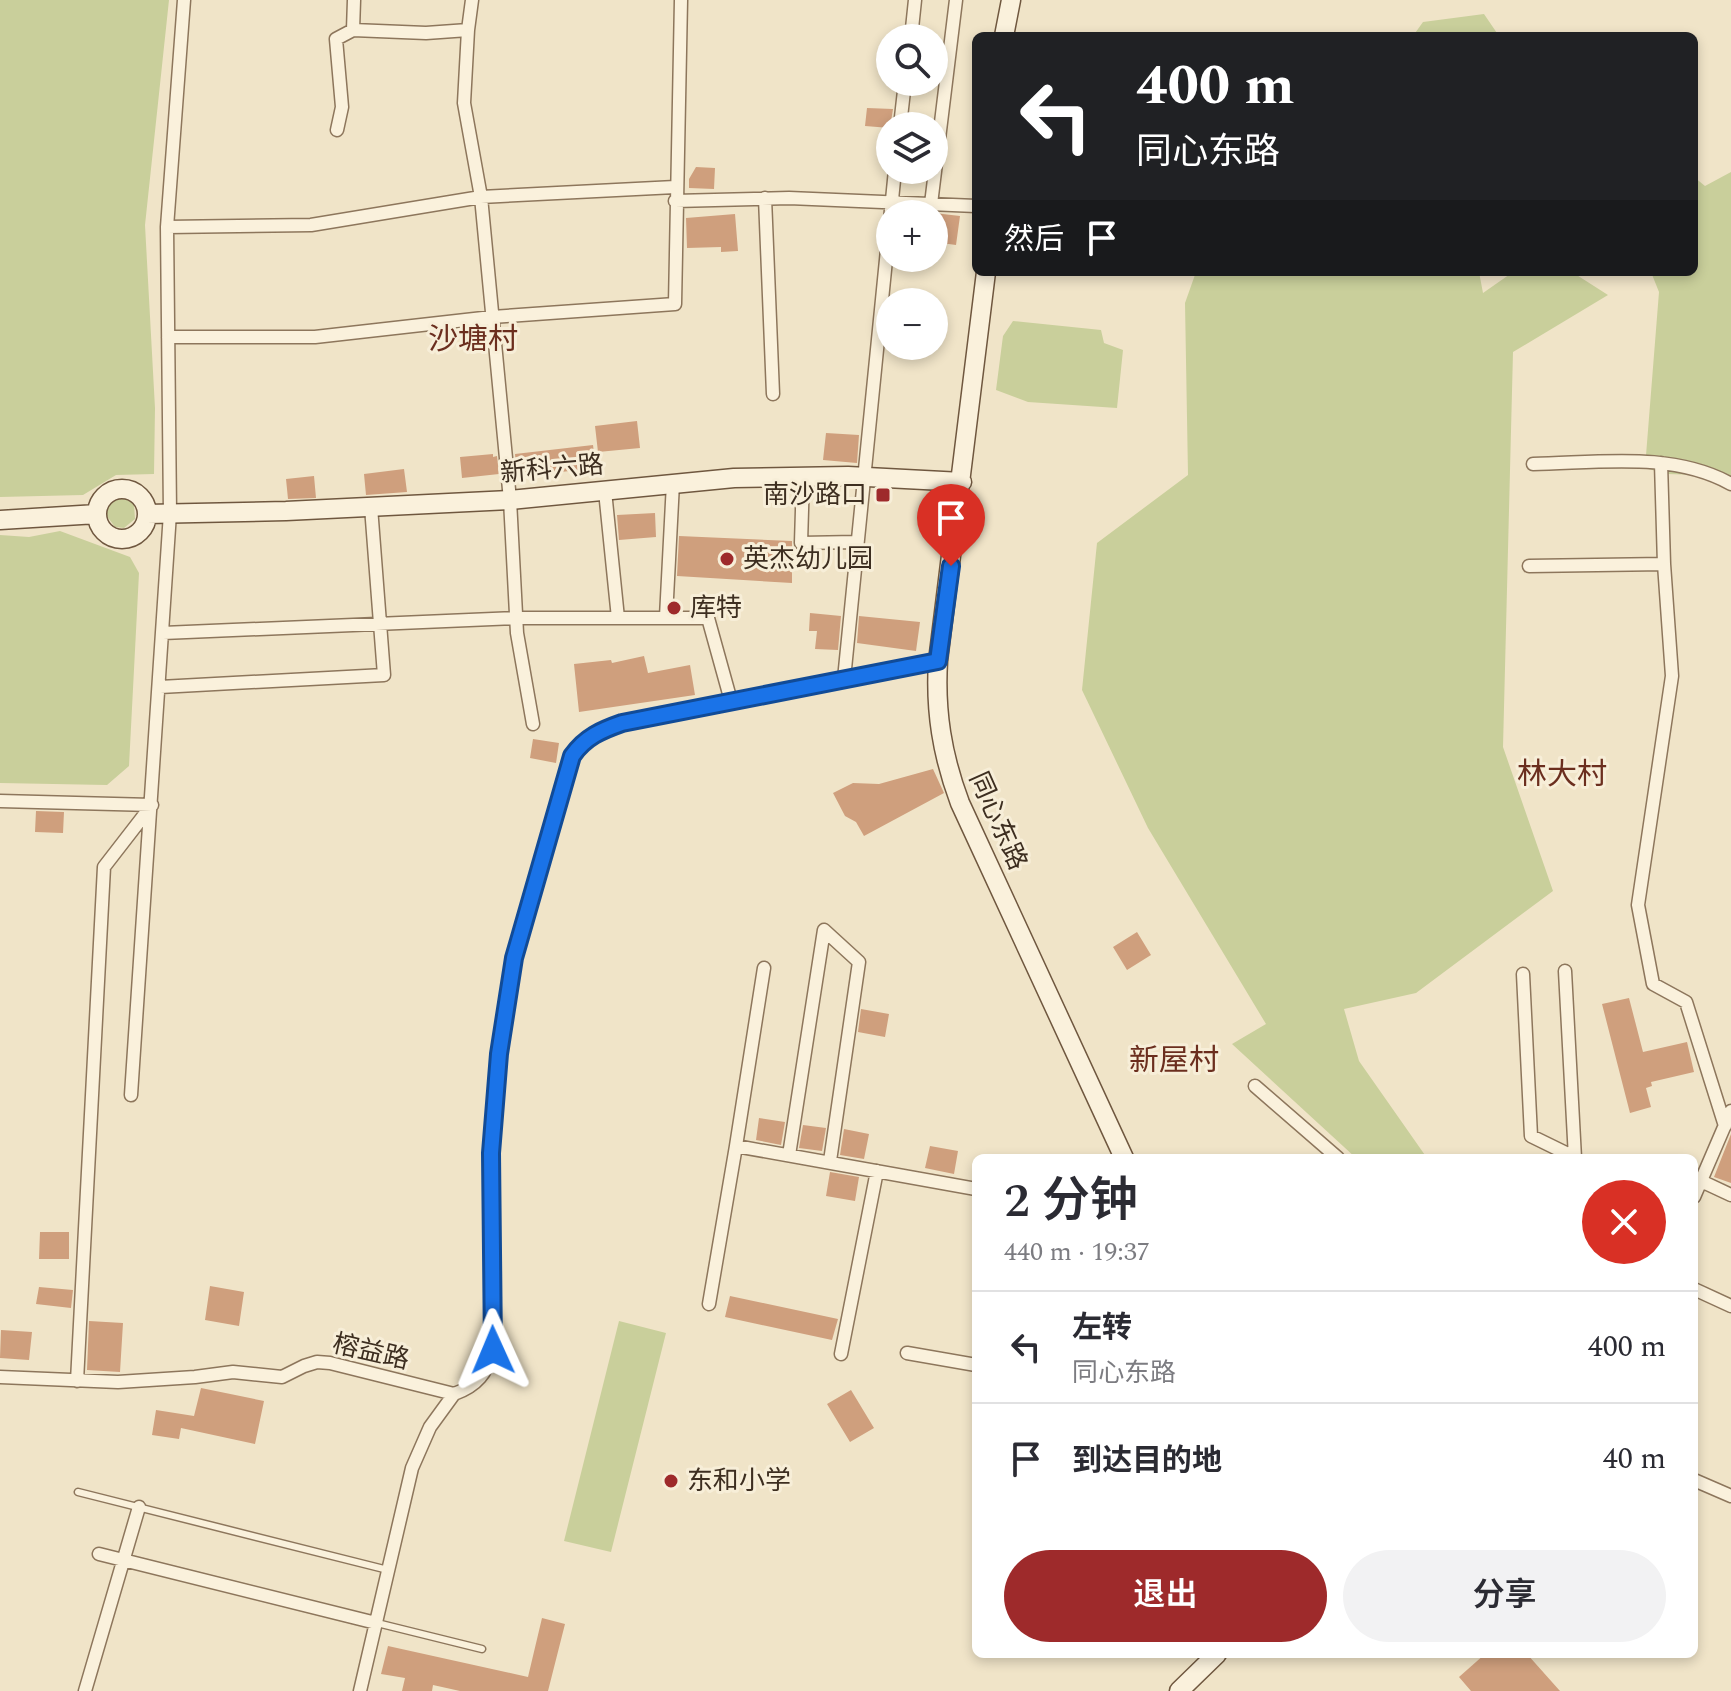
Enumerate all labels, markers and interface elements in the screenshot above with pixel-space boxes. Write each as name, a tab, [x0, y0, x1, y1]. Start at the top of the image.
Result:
map controls	[876, 24, 948, 360]
button: search	[876, 24, 948, 96]
text: 400 m	[1136, 44, 1295, 129]
icon: left	[1004, 64, 1108, 168]
button: layers	[876, 112, 948, 184]
text: 同心东路	[1136, 125, 1280, 180]
button: +	[876, 200, 948, 272]
icon: arrive	[1080, 216, 1124, 260]
text: 然后	[1004, 217, 1064, 263]
button: −	[876, 288, 948, 360]
district label: 沙塘村	[428, 317, 518, 363]
street label: 新科六路	[498, 445, 606, 493]
place label: 南沙路口	[763, 475, 867, 515]
pin	[917, 484, 985, 566]
marker: 南沙路口	[874, 486, 892, 504]
icon: arrive	[929, 496, 973, 540]
place label: 英杰幼儿园	[743, 539, 873, 579]
marker: 英杰幼儿园	[718, 550, 736, 568]
place label: 库特	[690, 588, 742, 628]
marker: 库特	[665, 599, 683, 617]
district label: 林大村	[1517, 752, 1607, 798]
street label: 同心东路	[959, 765, 1037, 877]
district label: 新屋村	[1129, 1038, 1219, 1084]
text: 2 分钟	[1004, 1165, 1138, 1238]
button: close	[1582, 1180, 1666, 1264]
text: 440 m · 19:37	[1004, 1232, 1150, 1272]
text: 左转	[1072, 1305, 1132, 1351]
position arrow	[451, 1308, 535, 1392]
street label: 榕益路	[328, 1324, 414, 1380]
text: 400 m	[1588, 1324, 1666, 1370]
icon: left	[1004, 1325, 1048, 1369]
text: 同心东路	[1072, 1353, 1176, 1393]
text: 40 m	[1603, 1436, 1666, 1482]
icon: arrive	[1004, 1437, 1048, 1481]
text: 到达目的地	[1072, 1438, 1222, 1484]
place label: 东和小学	[687, 1461, 791, 1501]
marker: 东和小学	[662, 1472, 680, 1490]
button: 退出	[1004, 1550, 1327, 1642]
button: 分享	[1343, 1550, 1666, 1642]

